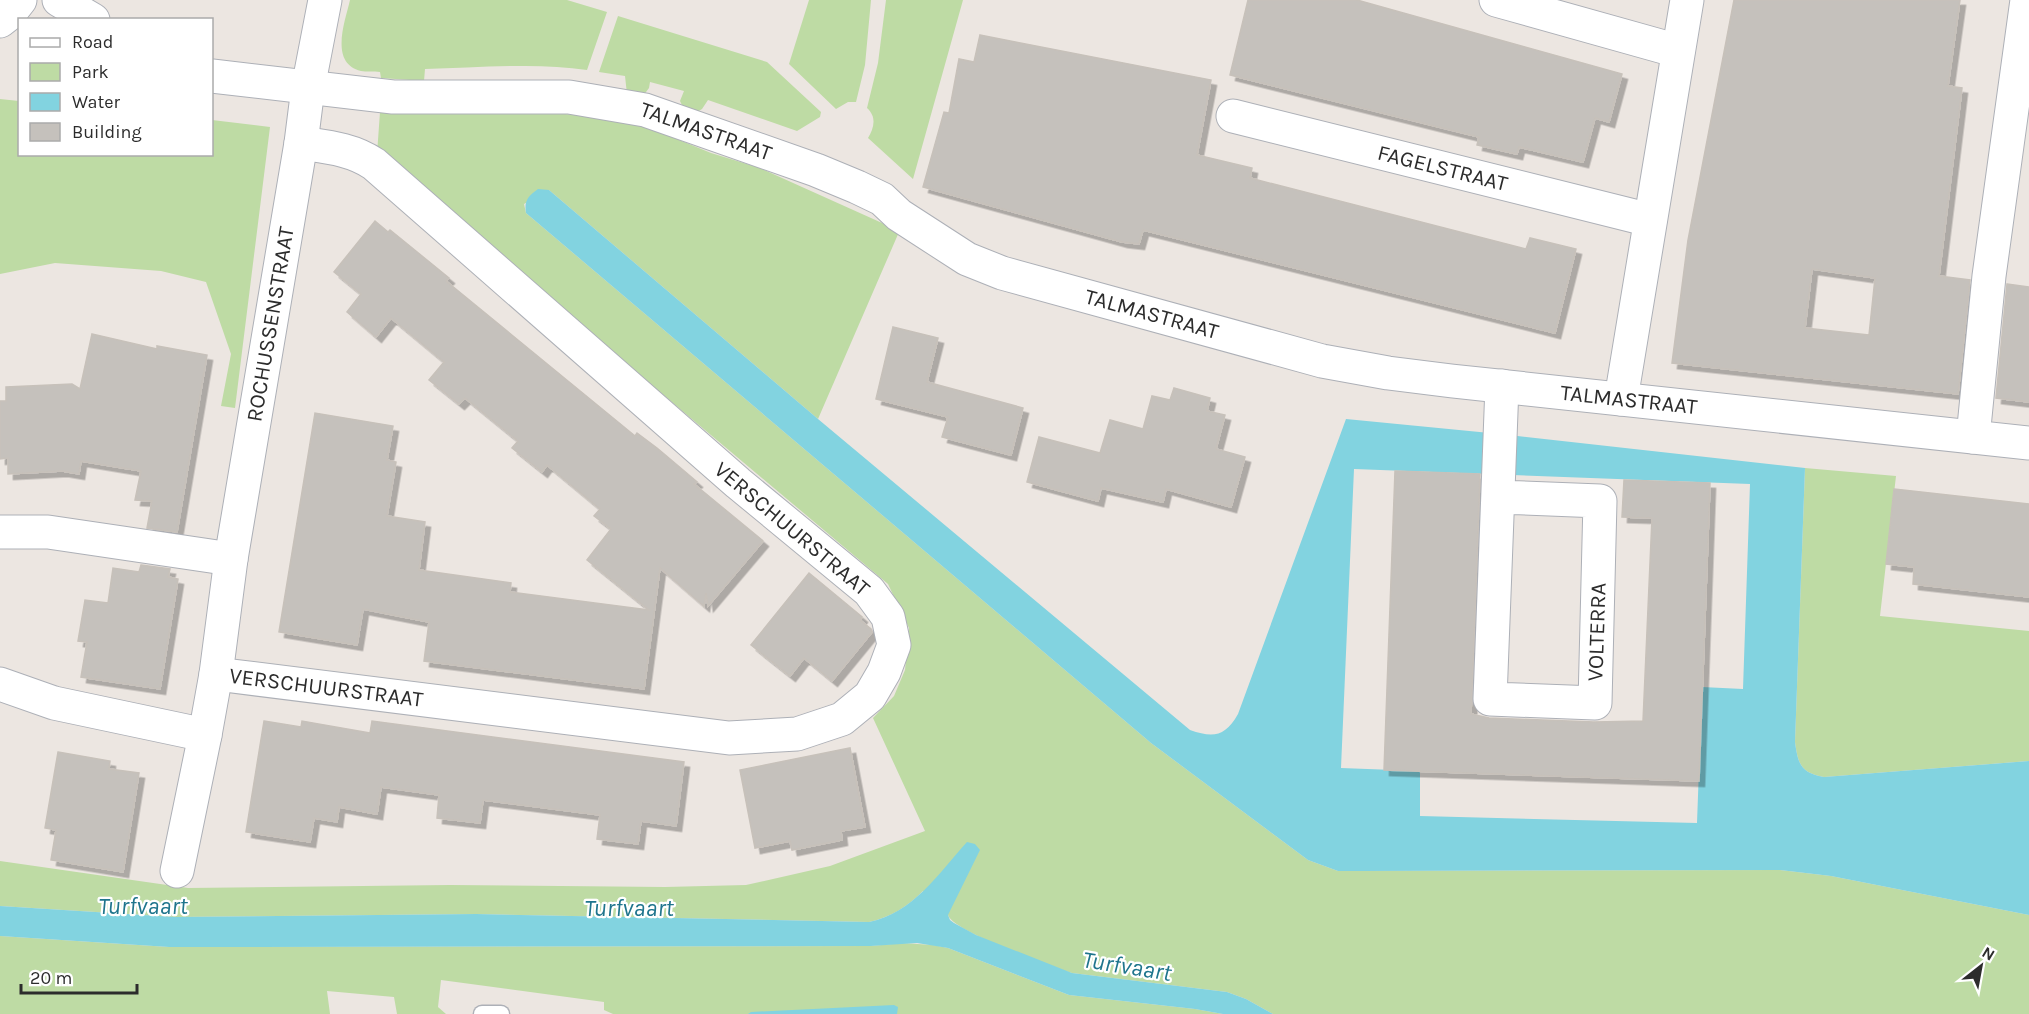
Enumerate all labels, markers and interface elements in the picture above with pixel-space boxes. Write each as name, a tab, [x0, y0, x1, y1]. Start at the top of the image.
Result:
legend	[18, 18, 213, 156]
text: Road	[72, 31, 113, 53]
text: Park	[72, 61, 109, 83]
text: Water	[72, 91, 120, 113]
street label: TALMASTRAAT	[637, 96, 775, 166]
text: Building	[72, 121, 142, 143]
street label: FAGELSTRAAT	[1375, 140, 1510, 197]
street label: ROCHUSSENSTRAAT	[241, 225, 300, 424]
street label: TALMASTRAAT	[1082, 283, 1222, 345]
street label: TALMASTRAAT	[1559, 380, 1699, 420]
street label: VERSCHUURSTRAAT	[709, 456, 875, 602]
street label: VOLTERRA	[1582, 582, 1612, 682]
street label: VERSCHUURSTRAAT	[228, 663, 425, 713]
water label: Turfvaart	[98, 892, 189, 920]
water label: Turfvaart	[584, 894, 675, 922]
north arrow	[1951, 936, 2011, 996]
text: N	[1979, 942, 1998, 965]
water label: Turfvaart	[1081, 945, 1174, 987]
scale bar	[21, 957, 136, 995]
text: 20 m	[30, 967, 72, 989]

